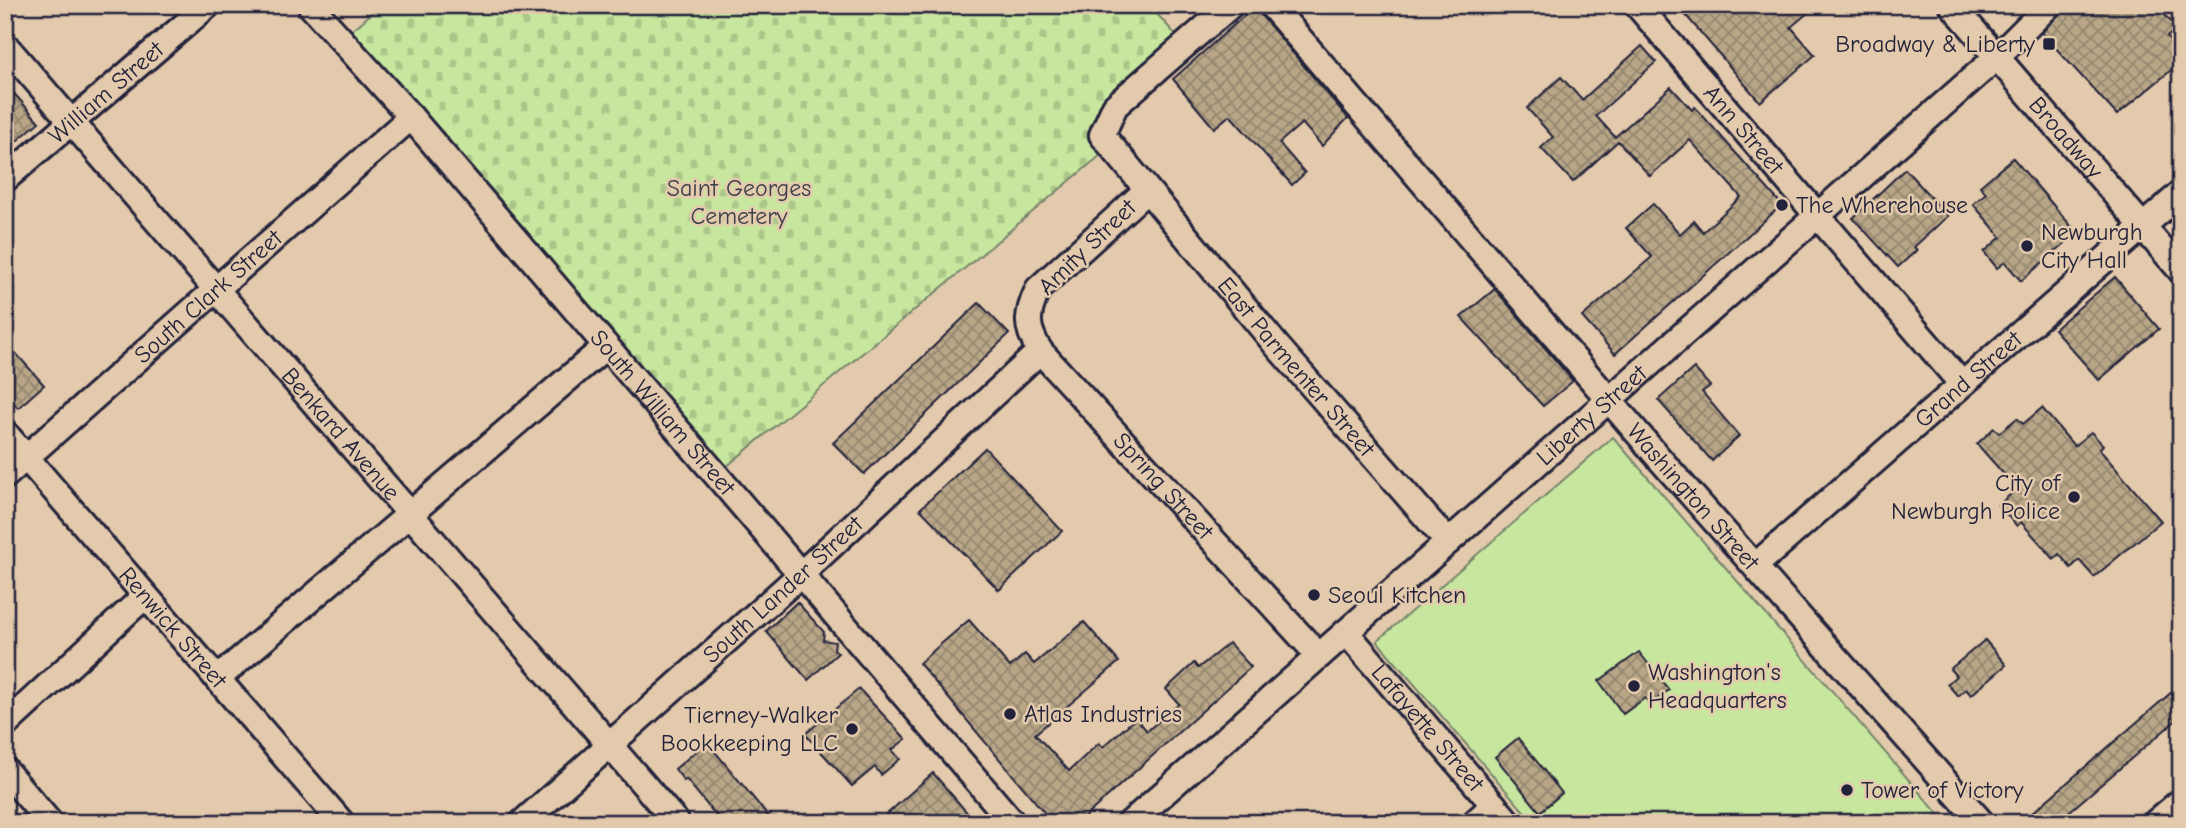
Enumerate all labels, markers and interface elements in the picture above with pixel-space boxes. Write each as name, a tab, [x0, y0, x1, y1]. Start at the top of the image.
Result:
place label: Broadway & Liberty	[1835, 30, 2035, 58]
street label: William Street	[43, 35, 170, 149]
marker: Broadway & Liberty	[2041, 36, 2057, 52]
street label: Ann Street	[1698, 79, 1790, 181]
street label: Broadway	[2023, 91, 2109, 184]
park label: Saint Georges Cemetery	[667, 174, 811, 230]
place label: The Wherehouse	[1796, 191, 1968, 219]
street label: Amity Street	[1032, 193, 1142, 300]
marker: The Wherehouse	[1774, 197, 1790, 213]
place label: Newburgh City Hall	[2041, 218, 2143, 274]
street label: South Clark Street	[128, 223, 288, 369]
marker: Newburgh City Hall	[2019, 238, 2035, 254]
street label: East Parmenter Street	[1212, 271, 1382, 463]
street label: South William Street	[585, 324, 742, 502]
street label: Grand Street	[1909, 324, 2028, 434]
street label: Liberty Street	[1531, 358, 1653, 471]
street label: Benkard Avenue	[276, 362, 406, 506]
street label: Washington Street	[1621, 417, 1766, 576]
street label: Spring Street	[1107, 427, 1220, 546]
place label: City of Newburgh Police	[1891, 469, 2061, 525]
marker: City of Newburgh Police	[2066, 489, 2082, 505]
street label: South Lander Street	[697, 509, 869, 669]
street label: Renwick Street	[113, 561, 234, 694]
place label: Seoul Kitchen	[1328, 581, 1466, 609]
marker: Seoul Kitchen	[1306, 587, 1322, 603]
place label: Washington's Headquarters	[1648, 658, 1787, 714]
street label: Lafayette Street	[1366, 659, 1491, 798]
marker: Washington's Headquarters	[1626, 678, 1642, 694]
place label: Atlas Industries	[1024, 700, 1182, 728]
place label: Tierney-Walker Bookkeeping LLC	[661, 701, 838, 757]
marker: Atlas Industries	[1002, 706, 1018, 722]
marker: Tierney-Walker Bookkeeping LLC	[844, 721, 860, 737]
place label: Tower of Victory	[1861, 776, 2024, 804]
marker: Tower of Victory	[1839, 782, 1855, 798]

